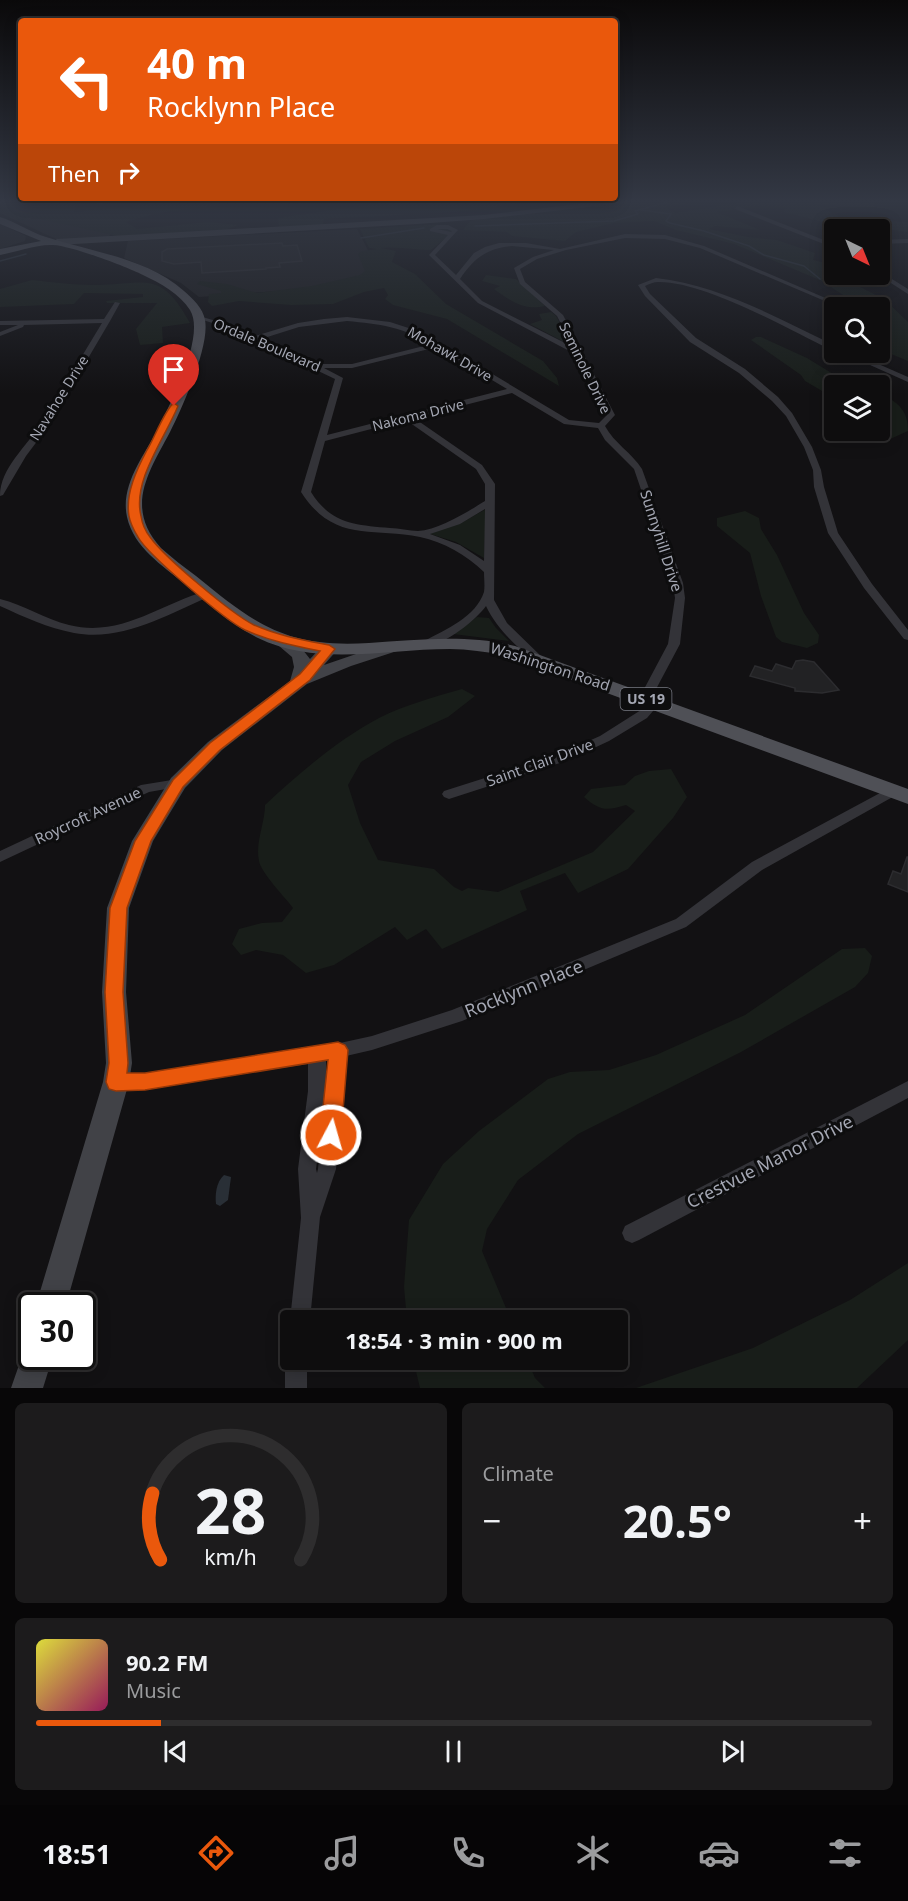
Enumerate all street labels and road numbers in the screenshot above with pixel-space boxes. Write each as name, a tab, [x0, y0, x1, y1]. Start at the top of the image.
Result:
street label: Ordale Boulevard	[211, 313, 324, 376]
street label: Seminole Drive	[555, 319, 616, 417]
street label: Mohawk Drive	[405, 322, 496, 385]
street label: Navahoe Drive	[25, 352, 92, 444]
street label: Nakoma Drive	[370, 394, 466, 435]
street label: Sunnyhill Drive	[636, 487, 688, 594]
street label: Washington Road	[488, 637, 613, 695]
road number: US 19	[620, 688, 672, 710]
street label: Saint Clair Drive	[484, 734, 596, 791]
street label: Roycroft Avenue	[31, 782, 144, 848]
street label: Rocklynn Place	[461, 953, 586, 1023]
street label: Crestvue Manor Drive	[682, 1109, 857, 1214]

